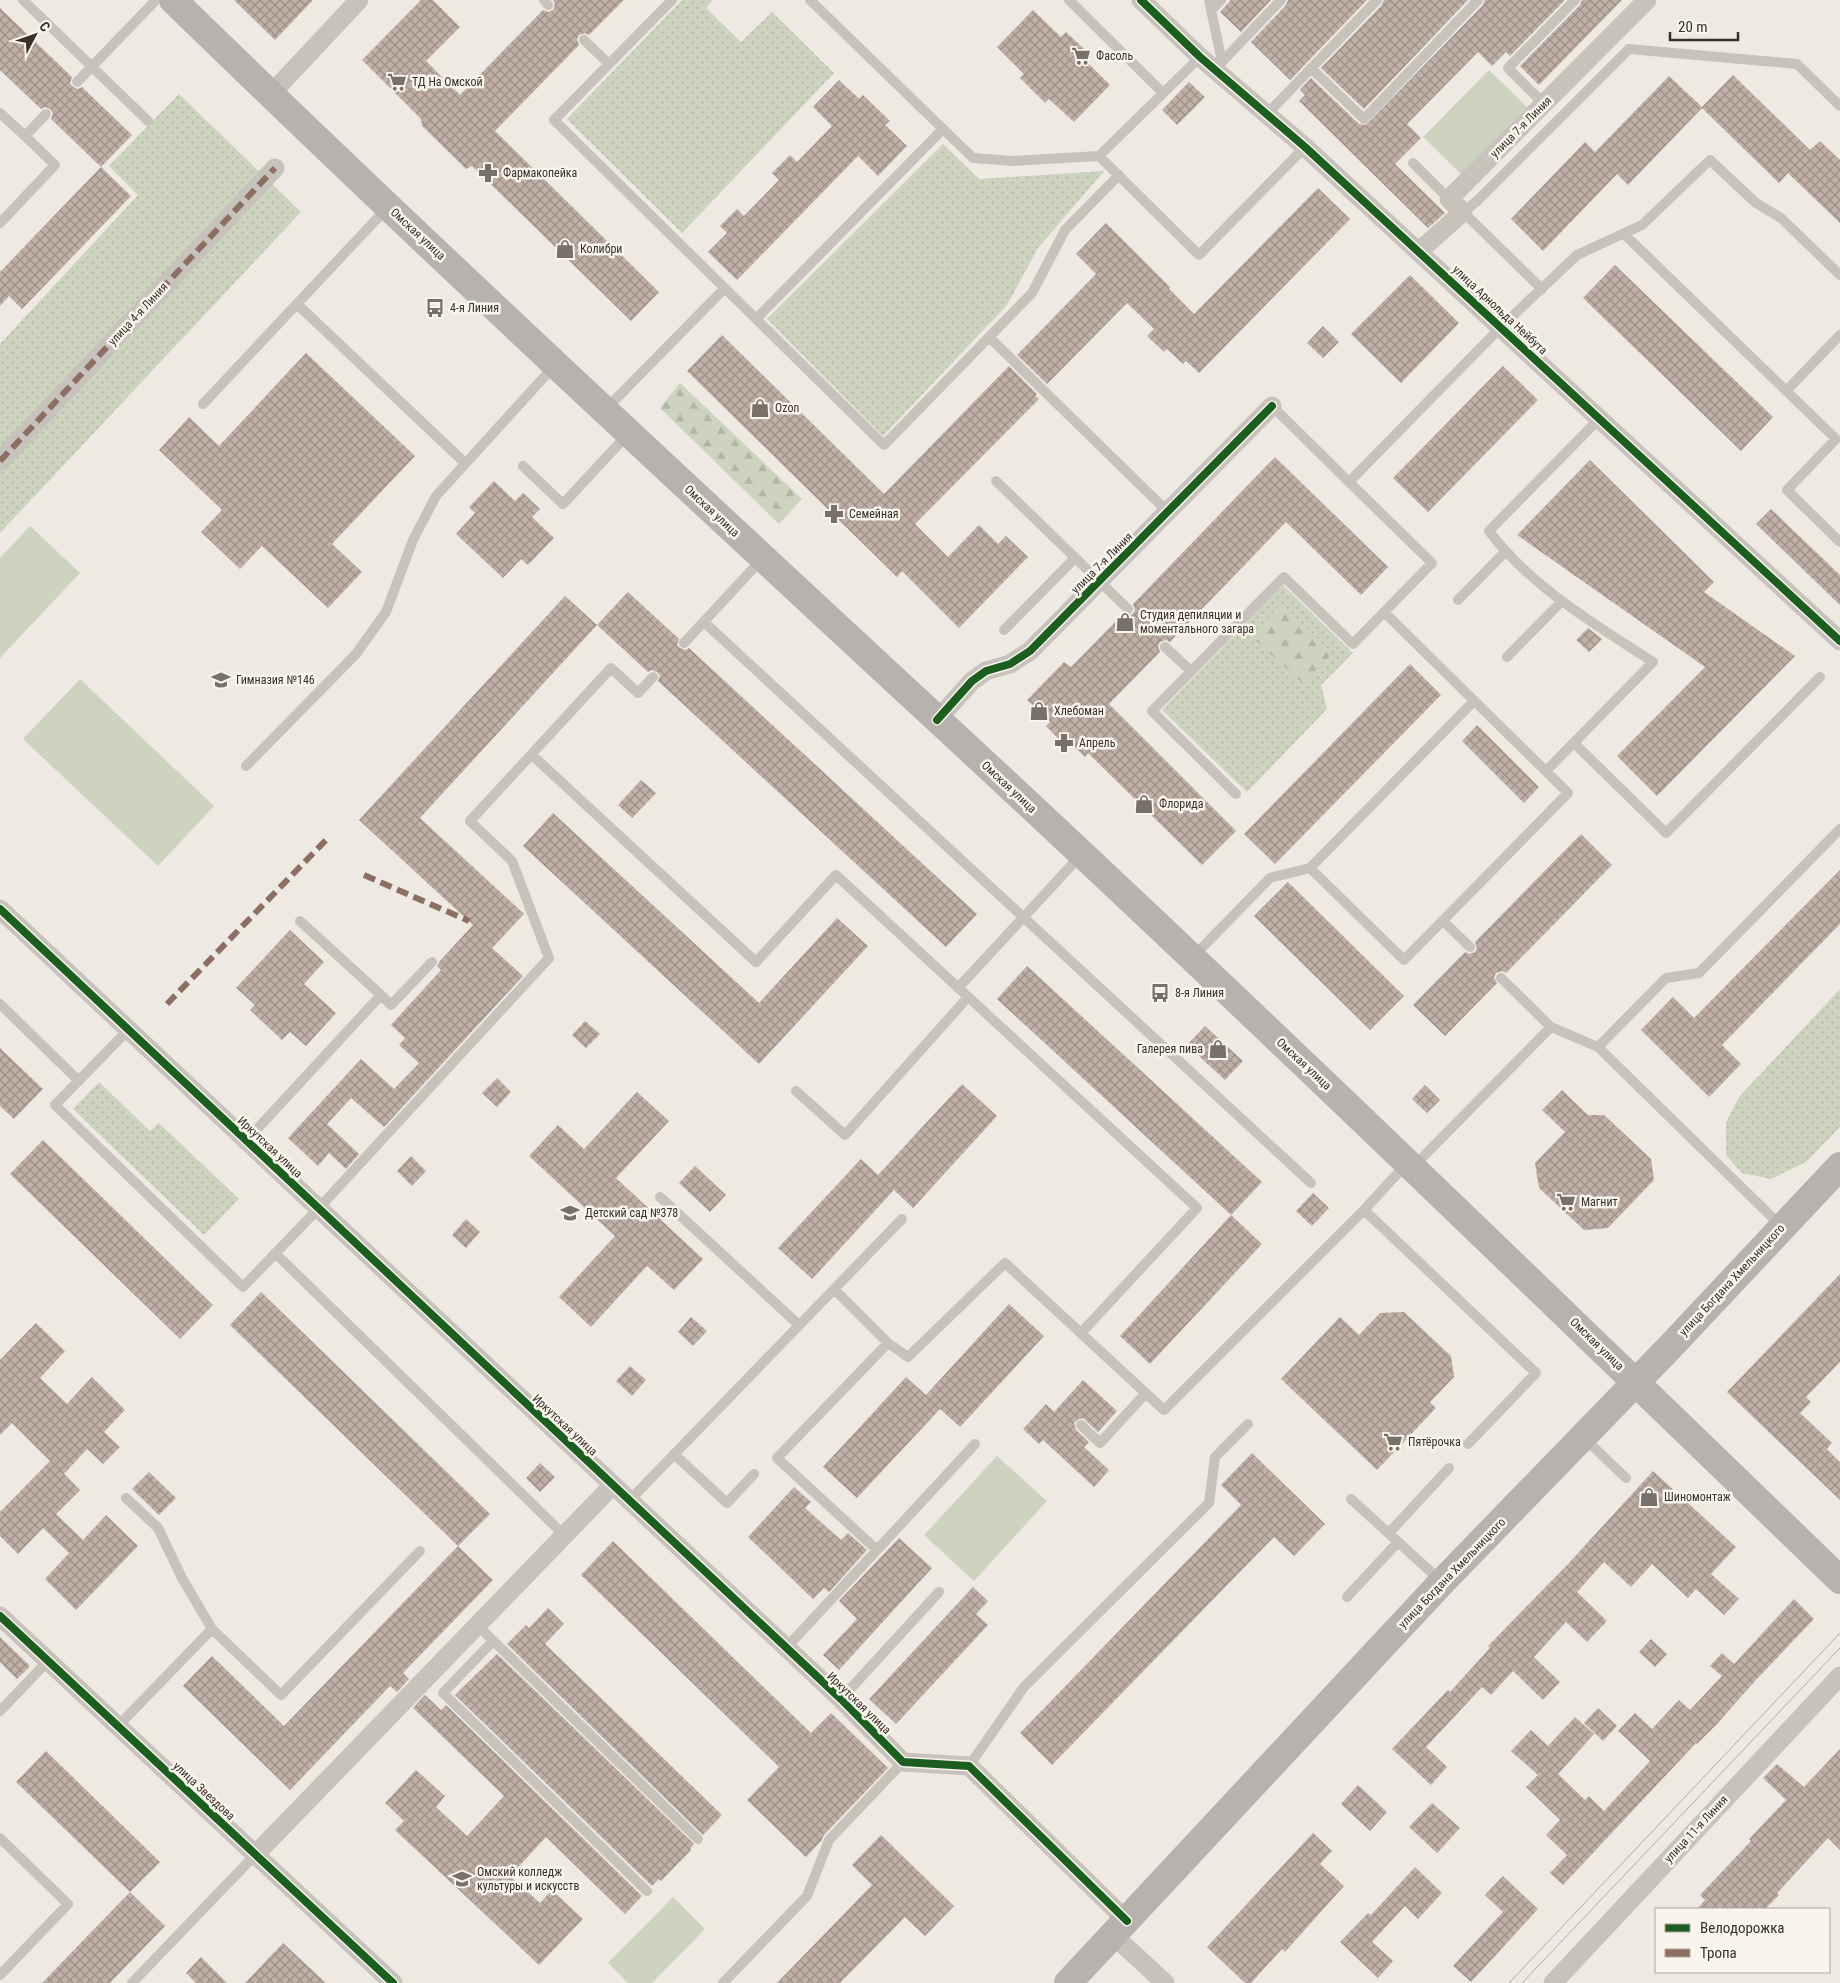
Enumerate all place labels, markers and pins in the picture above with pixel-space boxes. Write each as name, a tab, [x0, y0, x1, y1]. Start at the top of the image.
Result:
supermarket icon: Фасоль	[1070, 45, 1092, 67]
place label: Фасоль	[1096, 49, 1133, 63]
supermarket icon: ТД На Омской	[386, 71, 408, 93]
place label: ТД На Омской	[412, 75, 483, 89]
pharmacy icon: Фармакопейка	[477, 162, 499, 184]
place label: Фармакопейка	[503, 166, 578, 180]
shop icon: Колибри	[554, 238, 576, 260]
place label: Колибри	[580, 242, 622, 256]
bus stop icon: 4-я Линия	[424, 297, 446, 319]
place label: 4-я Линия	[450, 301, 499, 315]
shop icon: Ozon	[749, 397, 771, 419]
place label: Ozon	[775, 401, 799, 415]
pharmacy icon: Семейная	[823, 503, 845, 525]
place label: Семейная	[849, 507, 899, 521]
place label: Студия депиляции и моментального загара	[1140, 608, 1254, 636]
shop icon: Студия депиляции и моментального загара	[1114, 611, 1136, 633]
school or university icon: Гимназия №146	[210, 669, 232, 691]
place label: Гимназия №146	[236, 673, 315, 687]
shop icon: Хлебоман	[1028, 700, 1050, 722]
place label: Хлебоман	[1054, 704, 1104, 718]
pharmacy icon: Апрель	[1053, 732, 1075, 754]
place label: Апрель	[1079, 736, 1116, 750]
shop icon: Флорида	[1133, 793, 1155, 815]
place label: Флорида	[1159, 797, 1204, 811]
bus stop icon: 8-я Линия	[1149, 982, 1171, 1004]
place label: 8-я Линия	[1175, 986, 1224, 1000]
shop icon: Галерея пива	[1207, 1038, 1229, 1060]
place label: Галерея пива	[1137, 1042, 1203, 1056]
supermarket icon: Магнит	[1555, 1191, 1577, 1213]
place label: Магнит	[1581, 1195, 1618, 1209]
school or university icon: Детский сад №378	[559, 1202, 581, 1224]
place label: Детский сад №378	[585, 1206, 678, 1220]
supermarket icon: Пятёрочка	[1382, 1431, 1404, 1453]
place label: Пятёрочка	[1408, 1435, 1461, 1449]
shop icon: Шиномонтаж	[1638, 1486, 1660, 1508]
place label: Шиномонтаж	[1664, 1490, 1731, 1504]
place label: Омский колледж культуры и искусств	[477, 1865, 579, 1893]
school or university icon: Омский колледж культуры и искусств	[451, 1868, 473, 1890]

